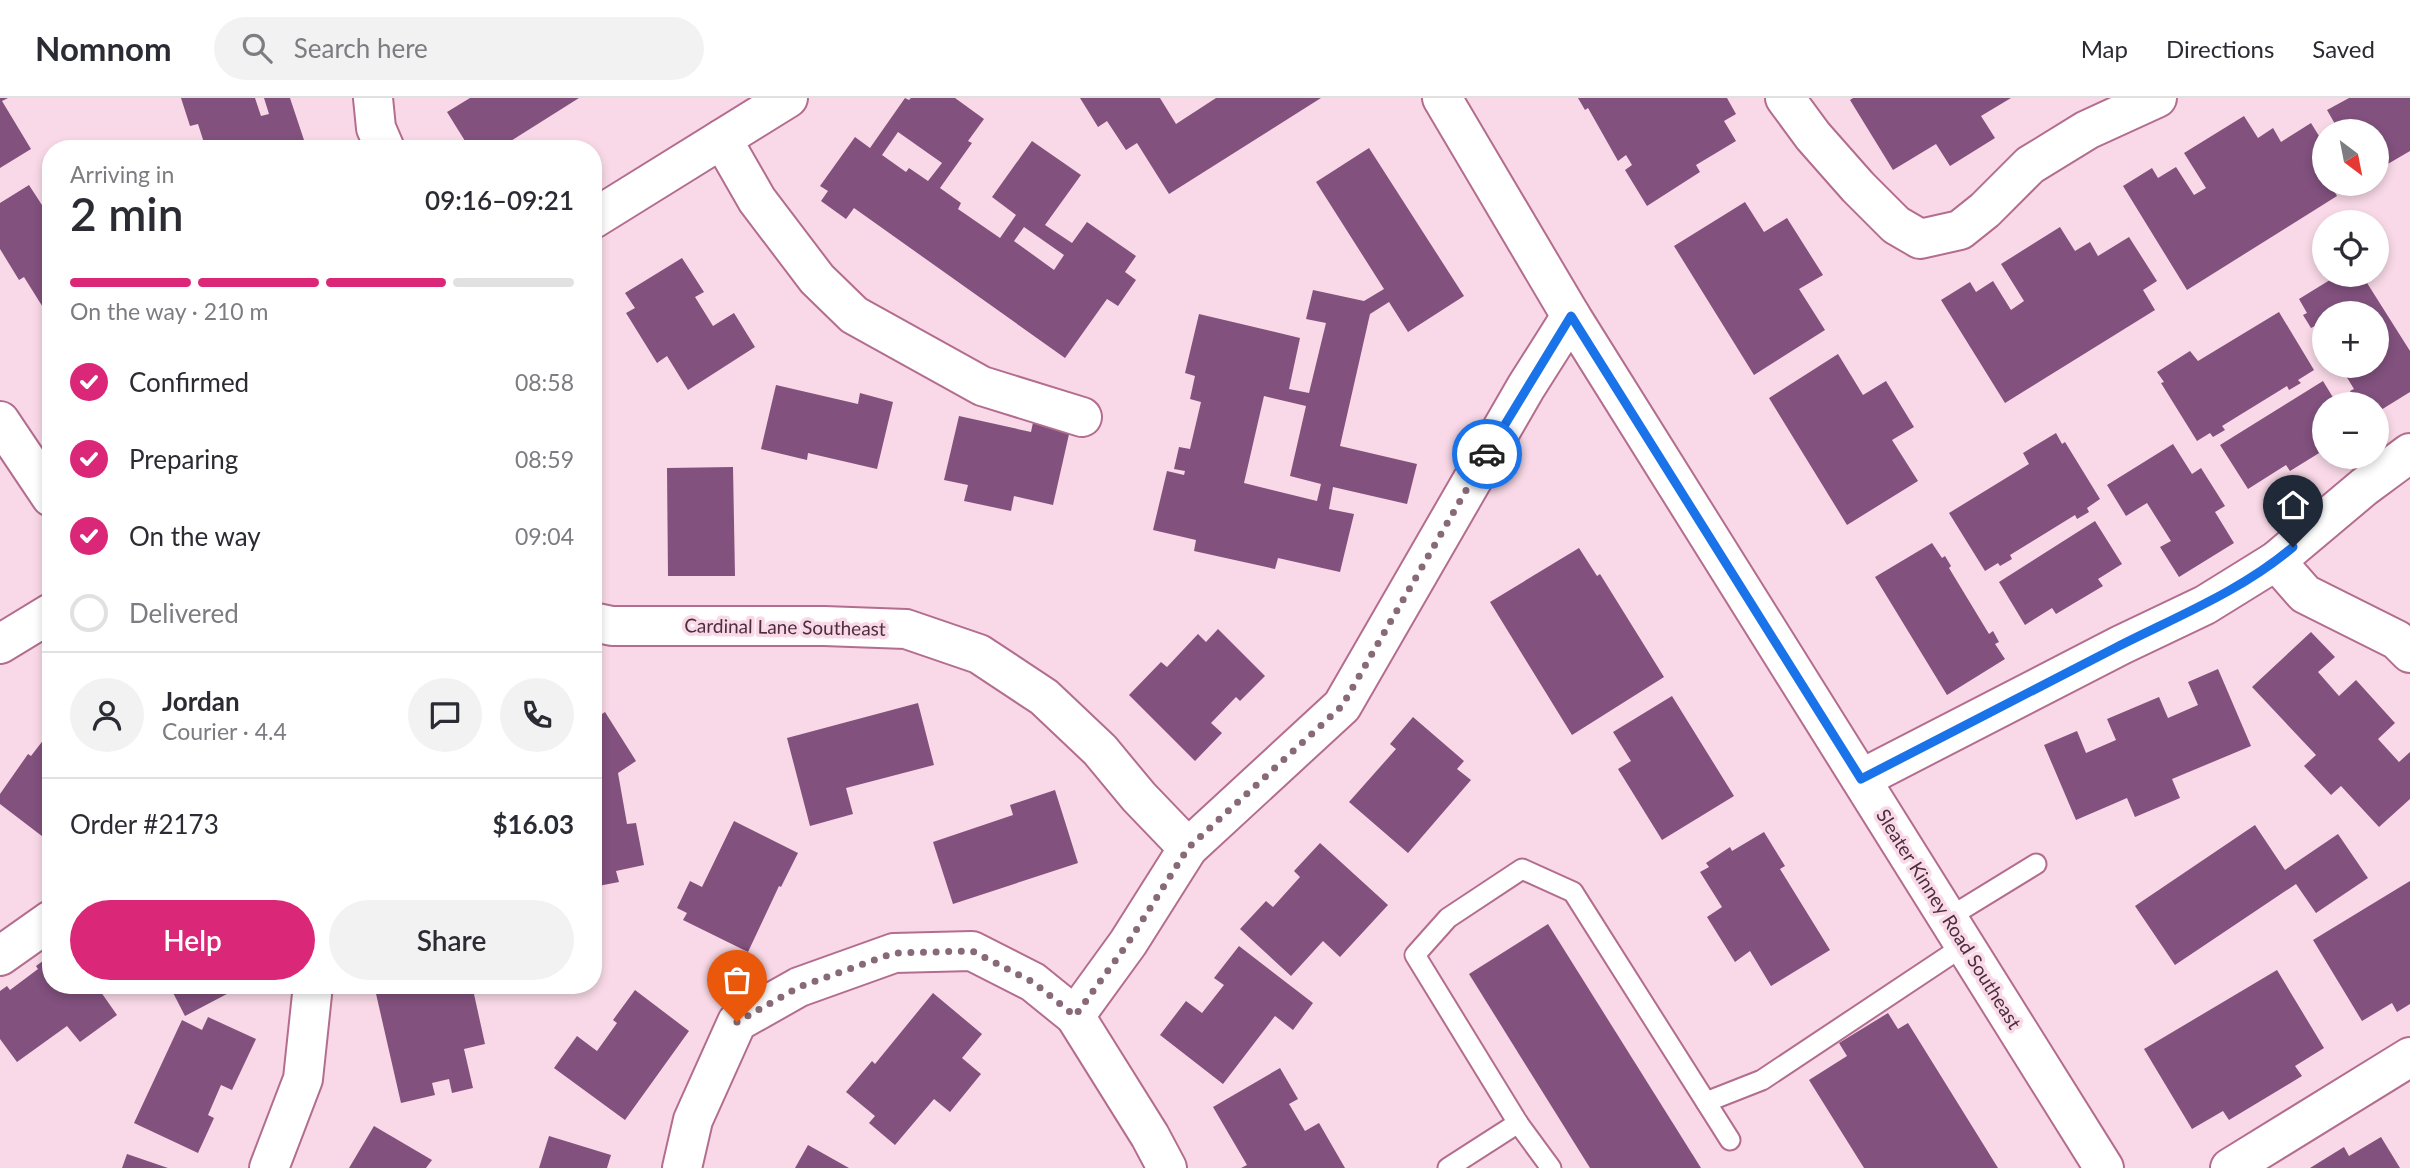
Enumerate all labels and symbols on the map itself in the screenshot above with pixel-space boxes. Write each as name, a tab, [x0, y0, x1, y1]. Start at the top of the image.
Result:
north arrow	[2312, 119, 2389, 196]
courier	[1452, 419, 1522, 489]
pin	[2263, 475, 2323, 547]
street label: Cardinal Lane Southeast	[684, 613, 886, 640]
street label: Sleater Kinney Road Southeast	[1872, 804, 2027, 1033]
pin	[707, 950, 767, 1022]

